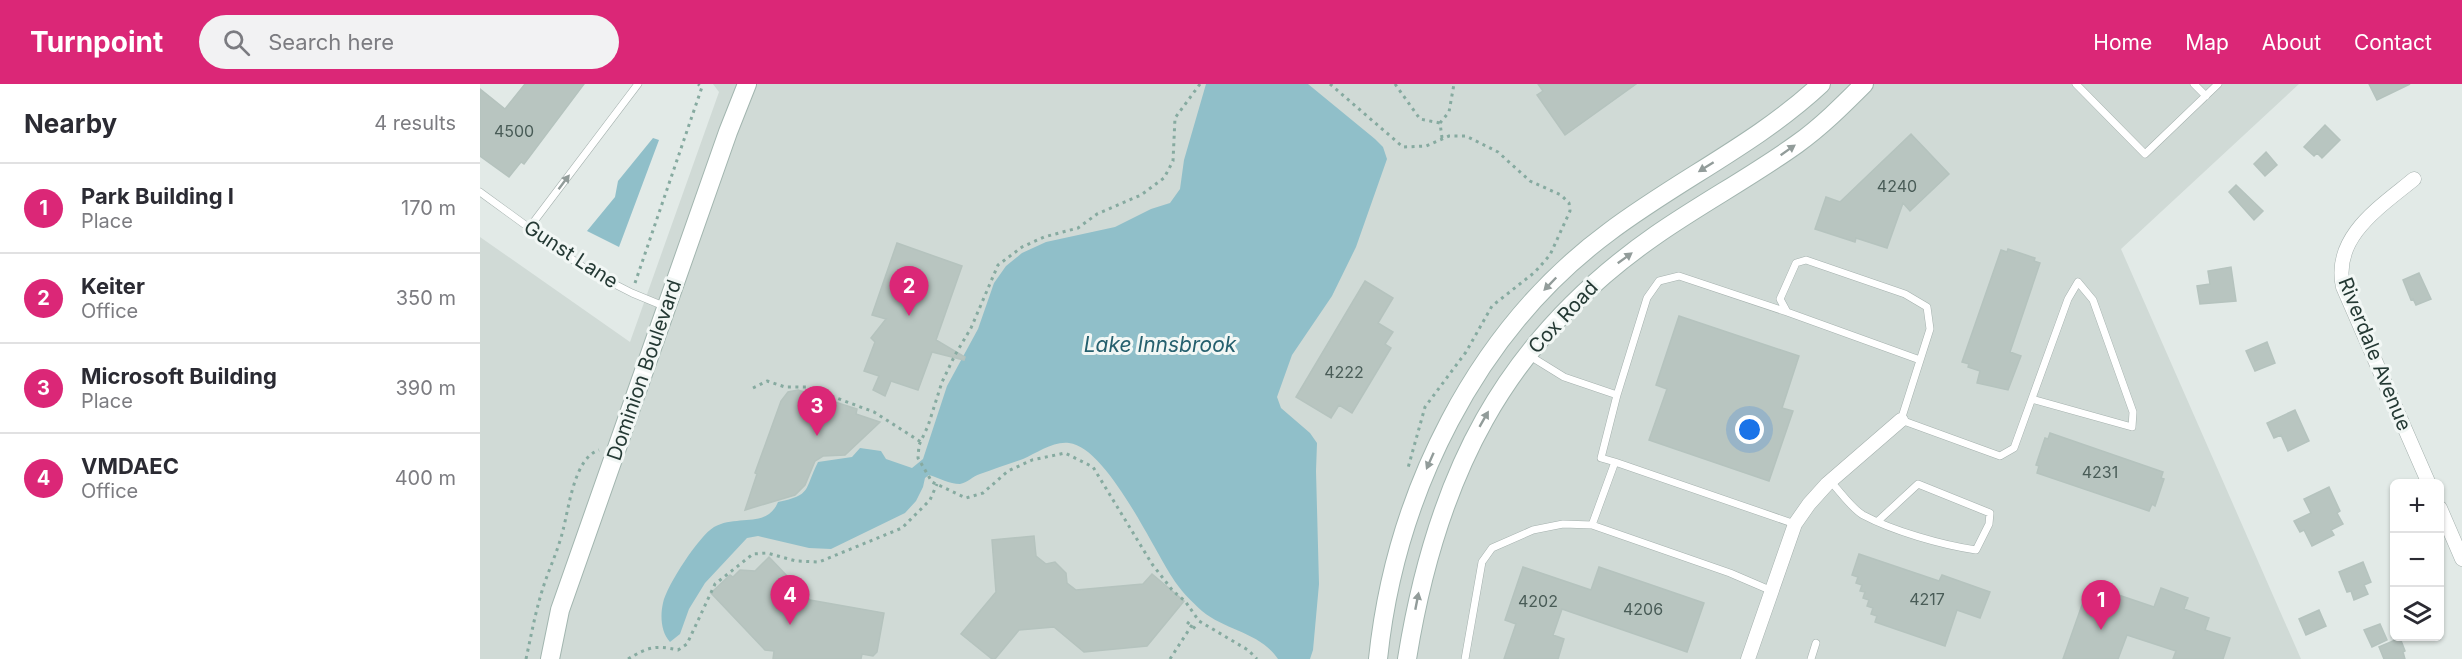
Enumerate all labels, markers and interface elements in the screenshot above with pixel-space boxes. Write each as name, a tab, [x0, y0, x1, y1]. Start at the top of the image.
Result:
search box	[199, 15, 619, 69]
text: Turnpoint	[30, 25, 163, 59]
icon: search	[220, 26, 253, 59]
text: Search here	[268, 29, 394, 55]
text: Home	[2093, 30, 2152, 55]
text: Map	[2185, 30, 2229, 55]
text: About	[2262, 30, 2321, 55]
text: Contact	[2354, 30, 2432, 55]
text: Nearby	[24, 108, 117, 139]
text: 4 results	[374, 111, 456, 135]
house number: 4500	[494, 121, 534, 141]
one-way arrow	[1780, 145, 1796, 156]
one-way arrow	[1698, 162, 1714, 173]
one-way arrow	[558, 174, 570, 189]
house number: 4240	[1877, 176, 1917, 196]
text: Park Building I	[81, 183, 234, 209]
text: 1	[39, 196, 48, 220]
text: 170 m	[401, 196, 456, 220]
text: Place	[81, 209, 133, 233]
street label: Gunst Lane	[519, 215, 623, 293]
one-way arrow	[1618, 252, 1633, 264]
pin: 2	[890, 266, 928, 316]
text: Keiter	[81, 273, 145, 299]
street label: Riverdale Avenue	[2333, 274, 2417, 434]
street label: Dominion Boulevard	[602, 276, 686, 464]
street label: Cox Road	[1523, 276, 1603, 358]
one-way arrow	[1543, 276, 1557, 291]
text: 2	[37, 286, 50, 310]
text: 350 m	[396, 286, 456, 310]
text: Office	[81, 299, 138, 323]
water label: Lake Innsbrook	[1084, 332, 1237, 357]
house number: 4222	[1324, 362, 1364, 382]
text: Microsoft Building	[81, 363, 277, 389]
text: 3	[37, 376, 50, 400]
text: 390 m	[395, 376, 456, 400]
pin: 3	[798, 386, 836, 436]
text: Place	[81, 389, 133, 413]
one-way arrow	[1479, 410, 1489, 427]
your location	[1735, 415, 1764, 444]
text: VMDAEC	[81, 453, 179, 479]
one-way arrow	[1425, 453, 1435, 471]
house number: 4231	[2082, 462, 2118, 482]
text: 4	[37, 466, 50, 490]
text: 400 m	[395, 466, 456, 490]
text: Office	[81, 479, 138, 503]
map controls	[2390, 479, 2444, 641]
button: +	[2390, 479, 2444, 533]
button: −	[2390, 533, 2444, 587]
pin: 4	[770, 576, 810, 625]
pin: 1	[2082, 580, 2120, 630]
button: layers	[2390, 587, 2444, 641]
house number: 4217	[1909, 589, 1945, 609]
house number: 4202	[1518, 591, 1558, 611]
one-way arrow	[1413, 592, 1422, 611]
house number: 4206	[1623, 599, 1663, 619]

